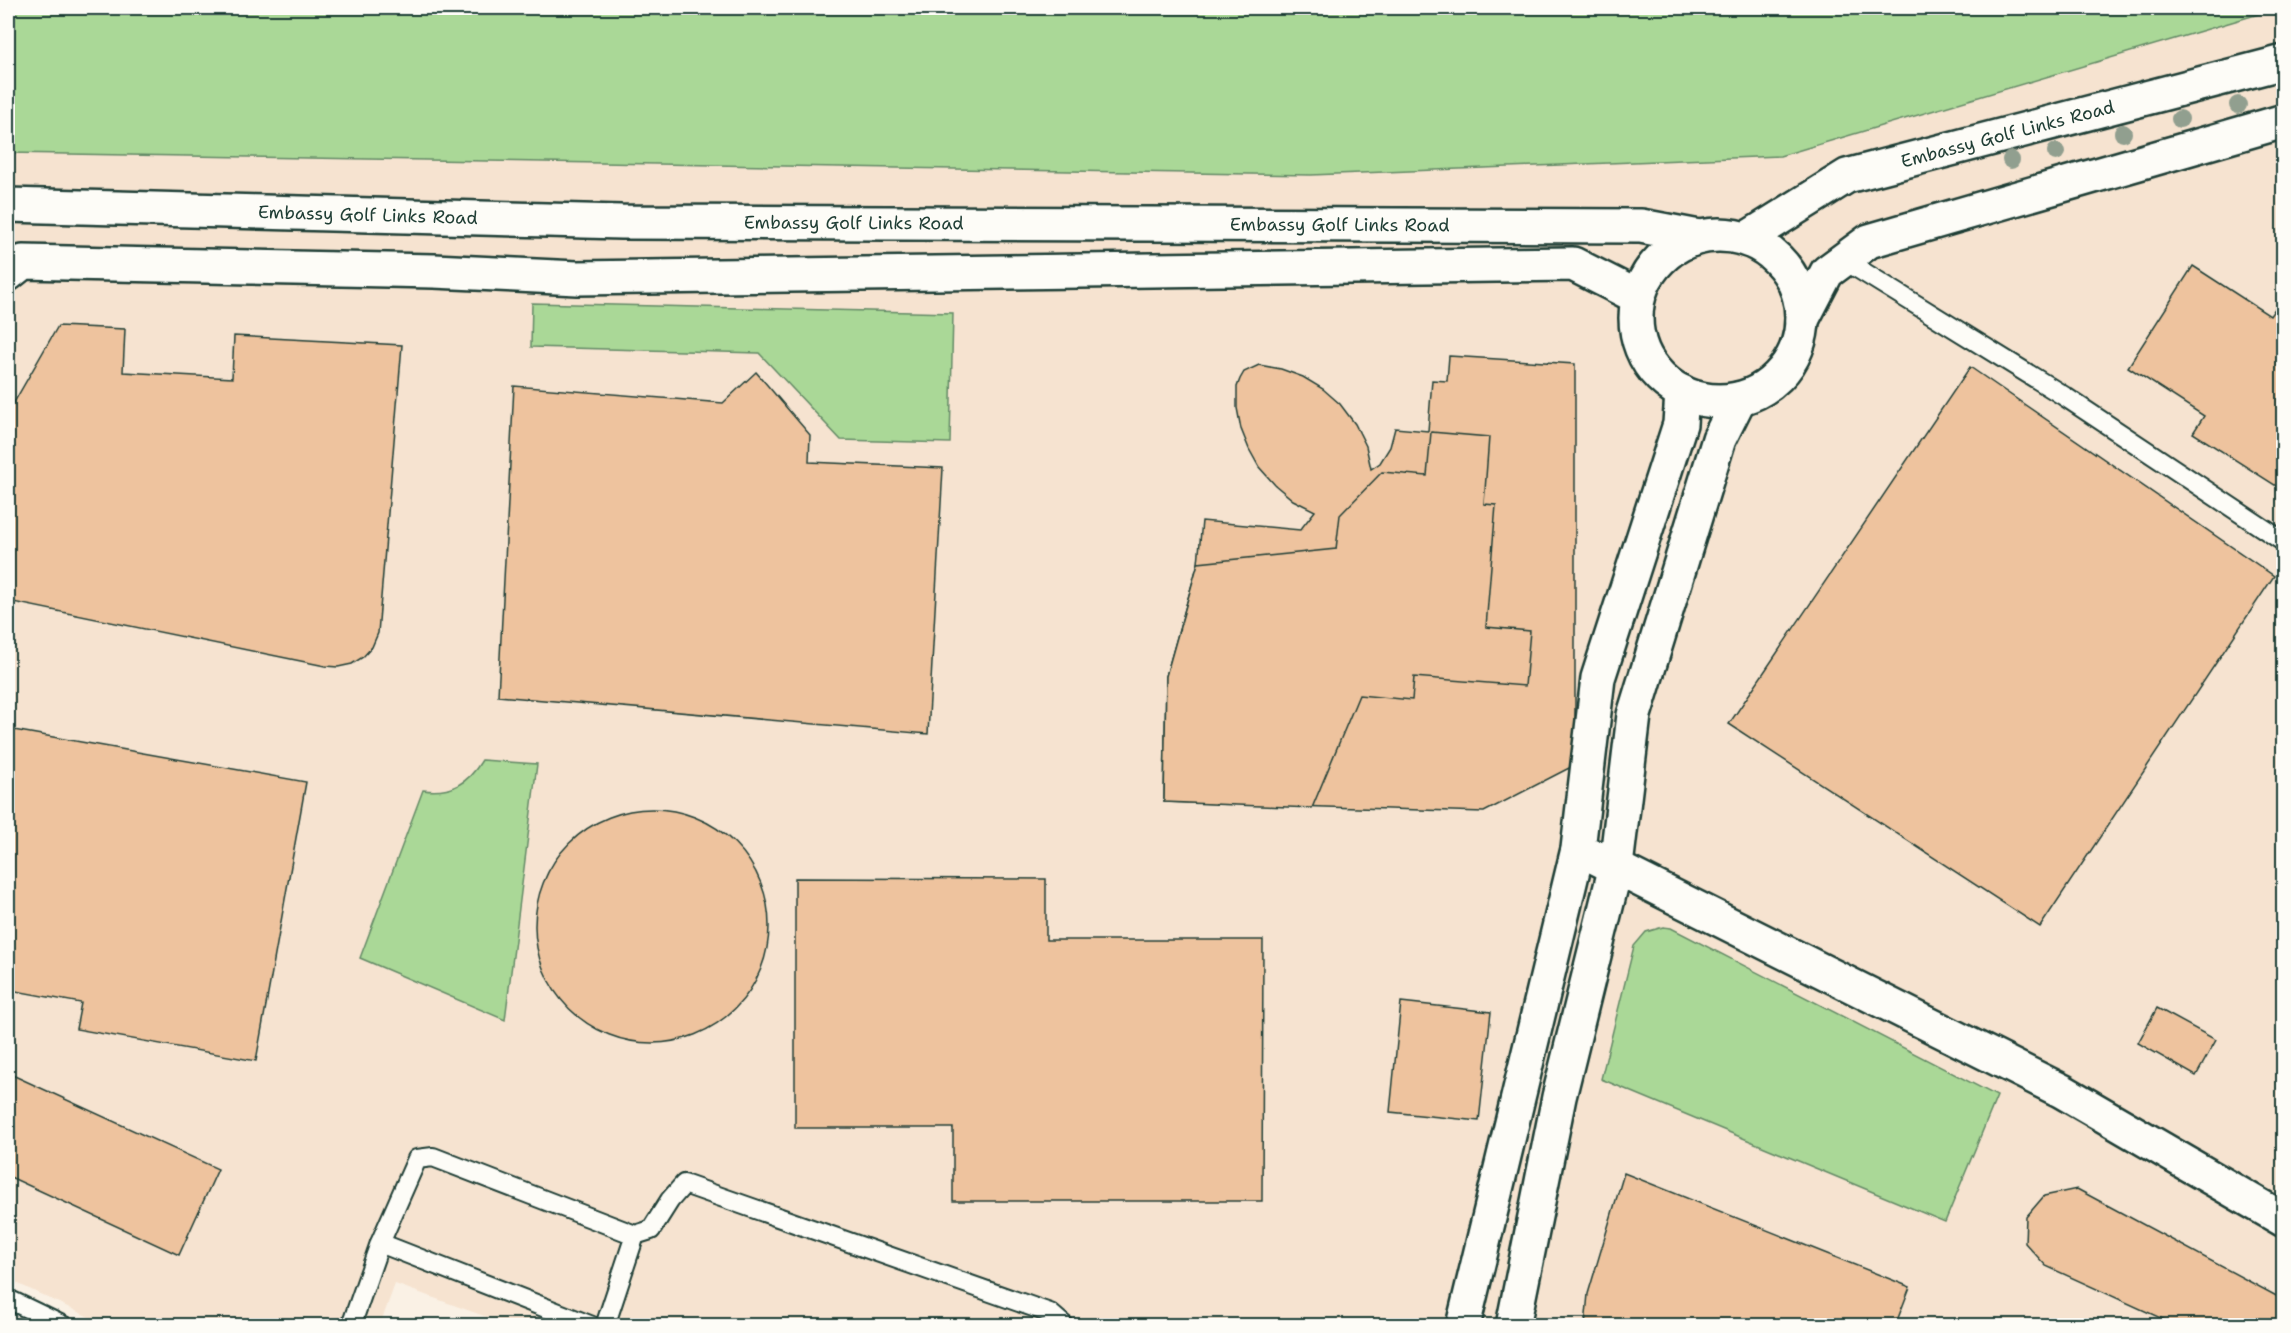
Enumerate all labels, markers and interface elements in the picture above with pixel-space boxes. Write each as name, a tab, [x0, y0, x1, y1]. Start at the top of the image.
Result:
street label: Embassy Golf Links Road	[1898, 95, 2117, 173]
street label: Embassy Golf Links Road	[258, 200, 478, 230]
street label: Embassy Golf Links Road	[744, 210, 964, 235]
street label: Embassy Golf Links Road	[1230, 212, 1450, 237]

